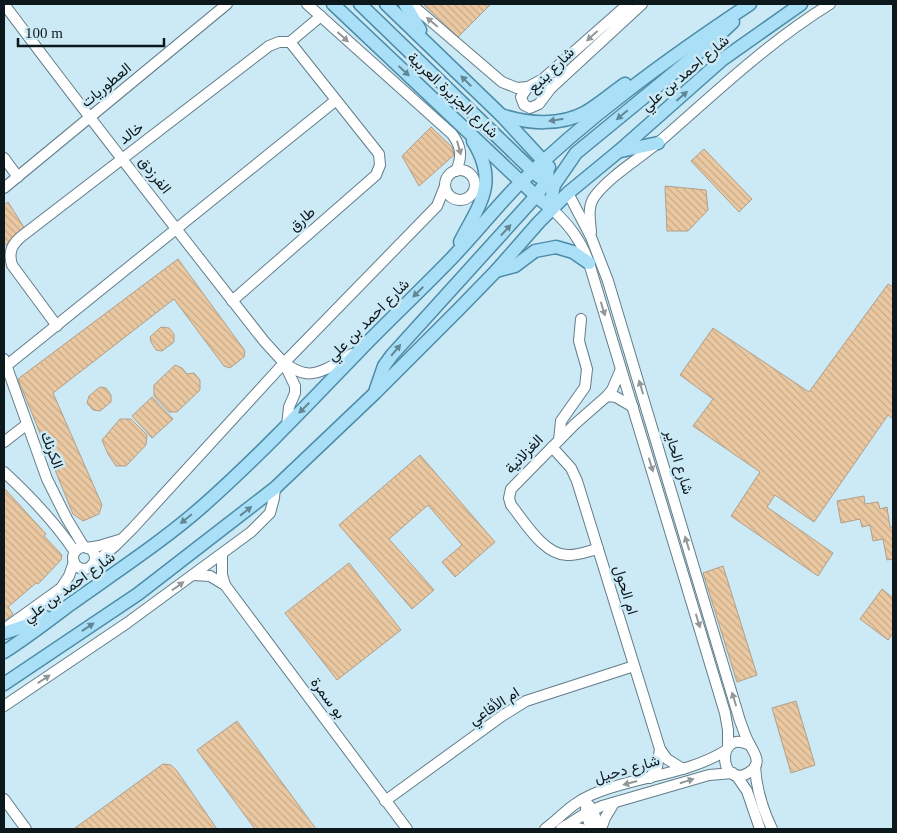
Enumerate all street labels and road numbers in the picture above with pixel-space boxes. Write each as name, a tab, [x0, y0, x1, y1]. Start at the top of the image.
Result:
street label: شارع احمد بن علي	[638, 32, 735, 118]
street label: شارع ينبع	[525, 44, 579, 98]
street label: شارع الجزيرة العربية	[402, 49, 502, 143]
street label: العطوريات	[78, 60, 135, 111]
street label: خالد	[116, 119, 146, 147]
street label: الفرزدق	[135, 153, 174, 197]
street label: طارق	[286, 203, 319, 235]
street label: شارع احمد بن علي	[324, 276, 416, 368]
street label: شارع الحاير	[658, 427, 696, 497]
street label: الكرنك	[37, 429, 66, 471]
street label: الغزلانية	[502, 431, 547, 477]
street label: شارع احمد بن علي	[20, 548, 121, 630]
street label: ام الحول	[609, 564, 641, 617]
street label: بو سمرة	[307, 674, 348, 722]
street label: ام الأفاعي	[465, 683, 525, 732]
street label: شارع دحيل	[593, 752, 662, 789]

